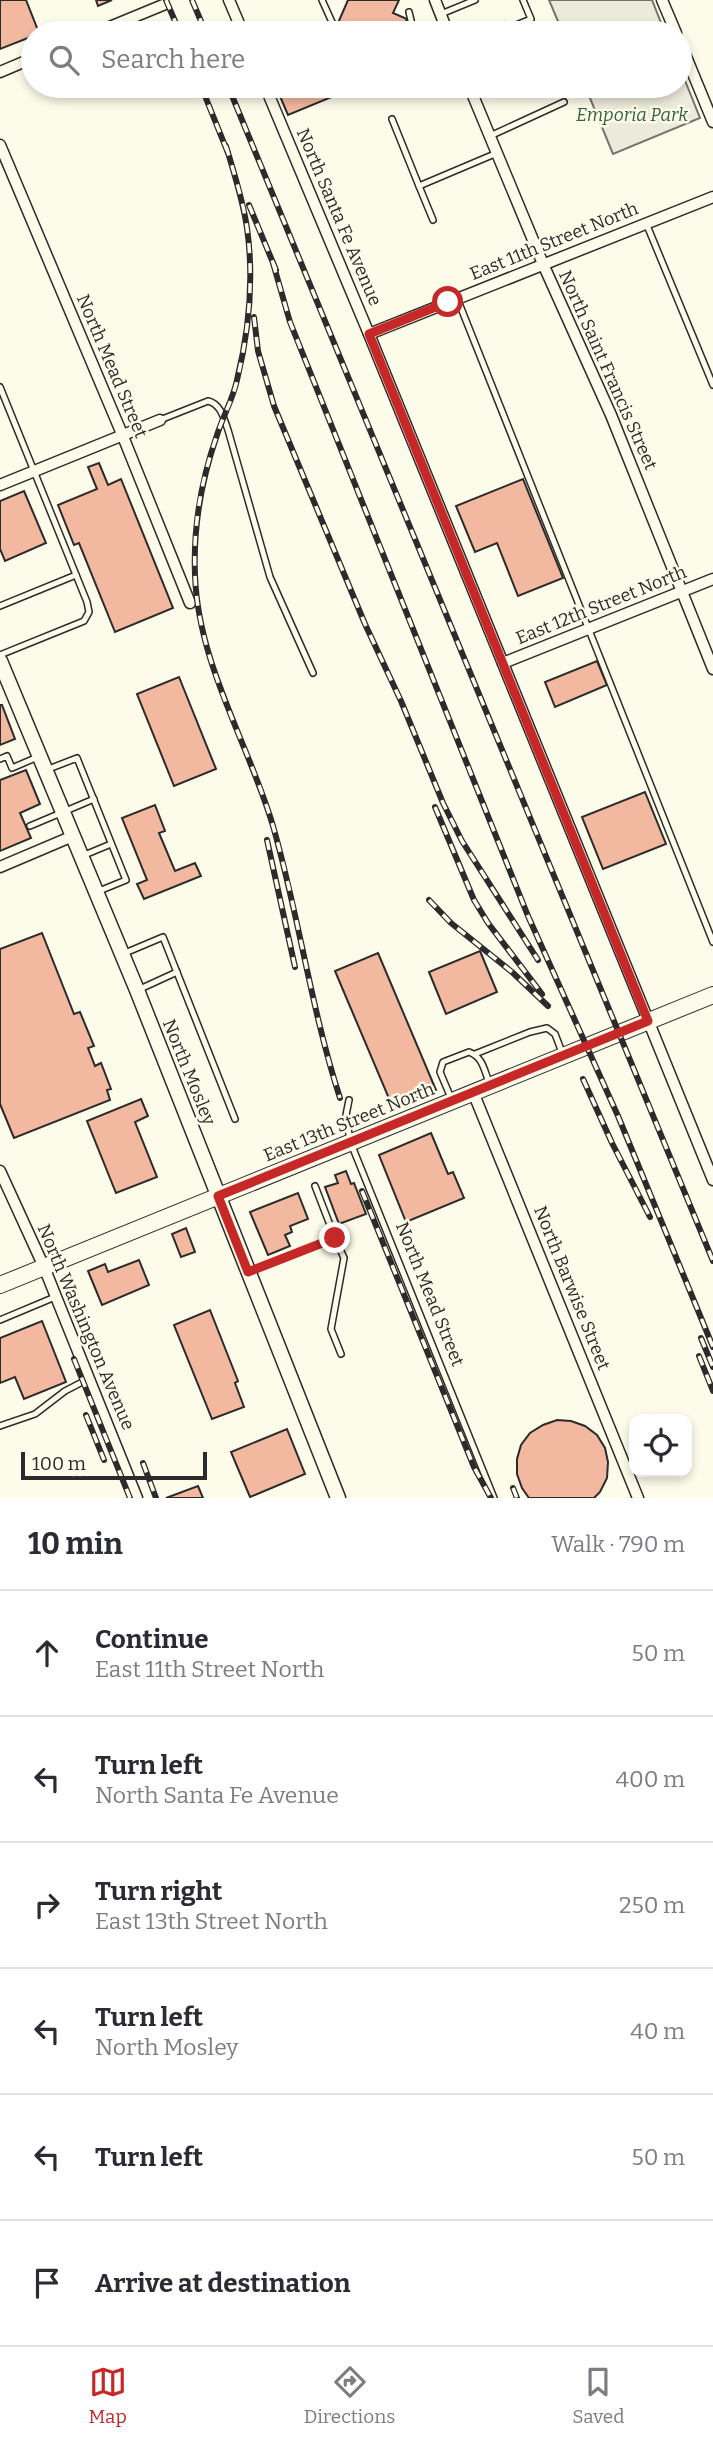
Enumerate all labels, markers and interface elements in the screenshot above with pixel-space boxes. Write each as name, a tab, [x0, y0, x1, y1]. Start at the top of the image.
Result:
search box	[21, 21, 692, 98]
icon: search	[45, 41, 83, 79]
text: Search here	[101, 44, 245, 75]
park label: Emporia Park	[576, 104, 688, 126]
street label: North Santa Fe Avenue	[292, 125, 386, 309]
street label: East 11th Street North	[467, 197, 641, 285]
street label: North Saint Francis Street	[554, 267, 662, 474]
route start	[432, 286, 463, 317]
street label: North Mead Street	[72, 291, 152, 442]
street label: East 12th Street North	[513, 561, 689, 649]
street label: North Mosley	[158, 1016, 220, 1129]
street label: East 13th Street North	[260, 1078, 438, 1166]
street label: North Barwise Street	[529, 1203, 615, 1374]
street label: North Mead Street	[391, 1219, 469, 1370]
street label: North Washington Avenue	[33, 1221, 139, 1433]
route end	[319, 1222, 350, 1253]
map controls	[629, 1414, 692, 1477]
button: locate	[629, 1414, 692, 1477]
scale bar	[21, 1449, 206, 1481]
text: 100 m	[32, 1452, 86, 1475]
text: 10 min	[28, 1526, 123, 1562]
text: Walk · 790 m	[551, 1530, 685, 1558]
text: Continue	[95, 1624, 209, 1655]
icon: ahead	[28, 1634, 66, 1672]
text: 50 m	[631, 1639, 685, 1667]
text: East 11th Street North	[95, 1655, 324, 1683]
text: Turn left	[95, 1750, 203, 1781]
icon: left	[28, 1760, 66, 1798]
text: 400 m	[616, 1765, 685, 1793]
text: North Santa Fe Avenue	[95, 1781, 339, 1809]
text: Turn right	[95, 1876, 222, 1907]
icon: right	[28, 1886, 66, 1924]
text: 250 m	[619, 1891, 685, 1919]
text: East 13th Street North	[95, 1907, 328, 1935]
text: Turn left	[95, 2002, 203, 2033]
icon: left	[28, 2012, 66, 2050]
text: 40 m	[630, 2017, 685, 2045]
text: North Mosley	[95, 2033, 238, 2061]
icon: left	[28, 2138, 66, 2176]
text: Turn left	[95, 2142, 203, 2173]
text: 50 m	[631, 2143, 685, 2171]
icon: arrive	[28, 2264, 66, 2302]
text: Arrive at destination	[95, 2268, 350, 2299]
tab: Map	[89, 2363, 127, 2428]
tab: Directions	[304, 2363, 395, 2428]
tab: Saved	[572, 2363, 624, 2428]

